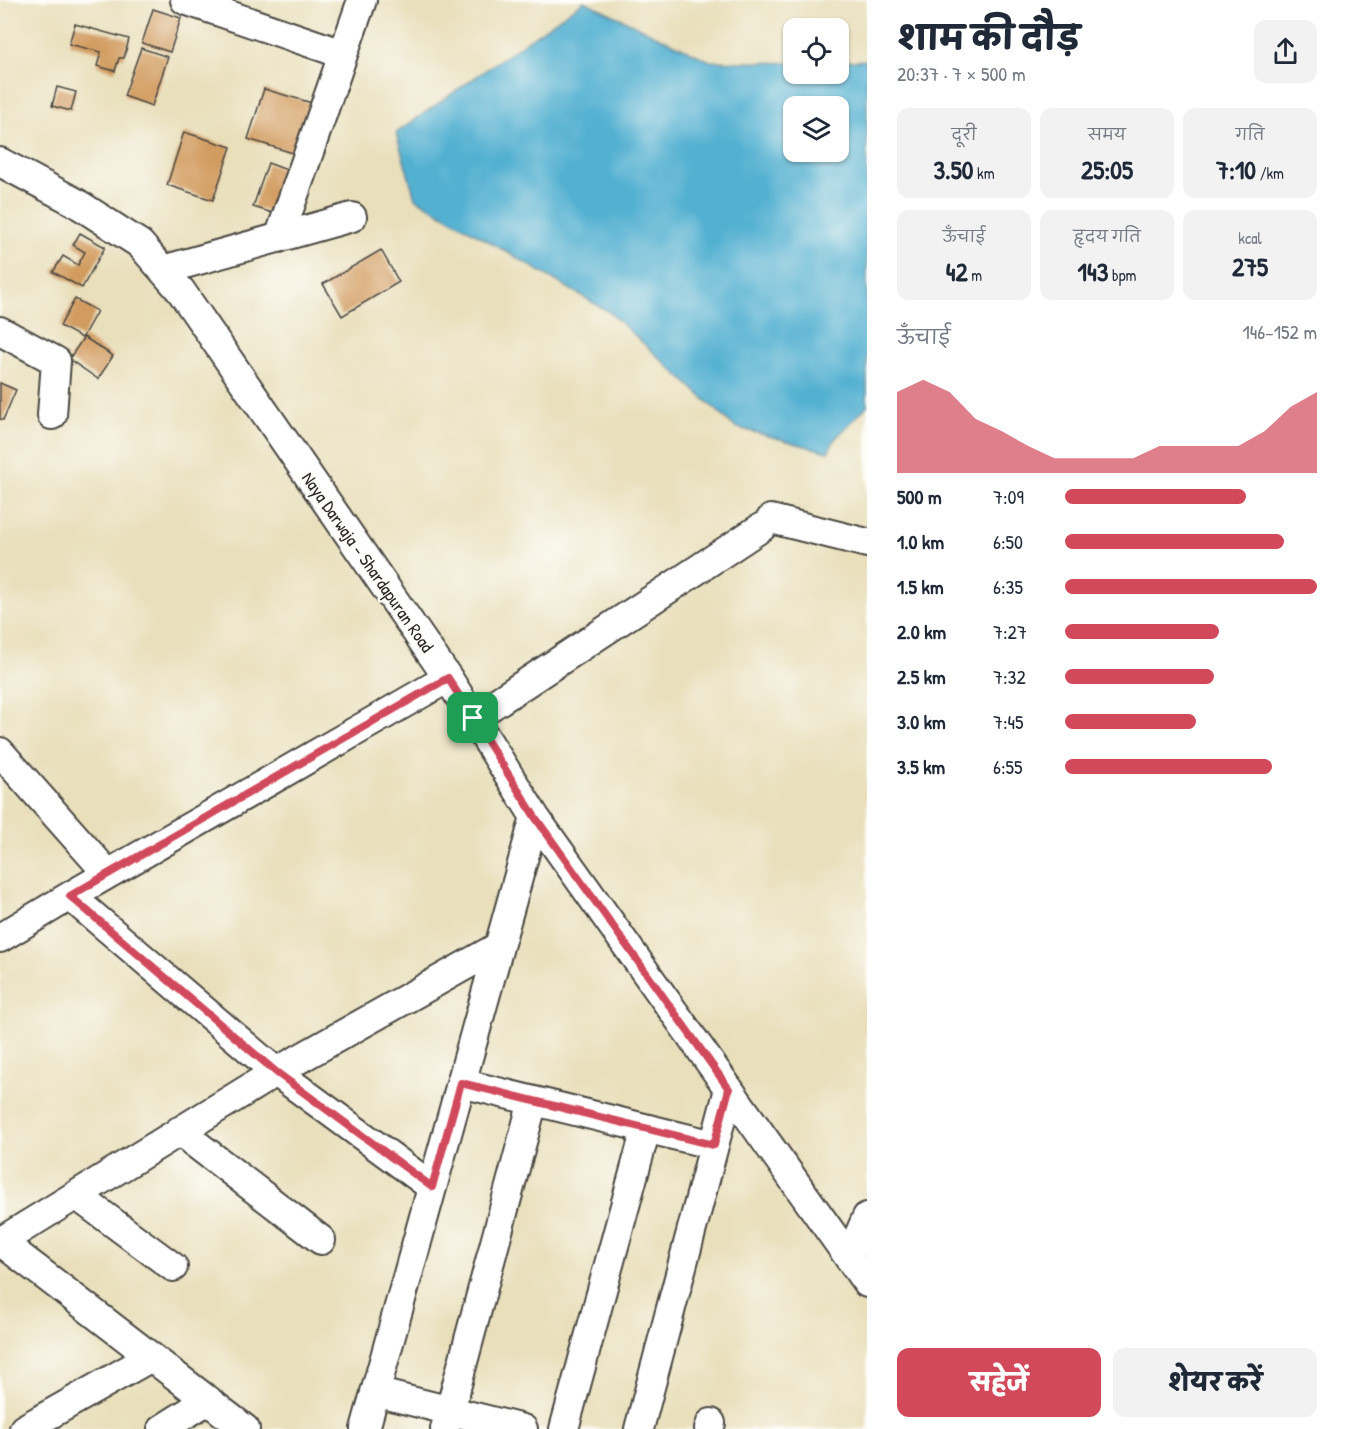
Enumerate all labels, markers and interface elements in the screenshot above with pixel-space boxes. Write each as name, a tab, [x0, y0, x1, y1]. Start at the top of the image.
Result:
text: शाम की दौड़	[897, 15, 1080, 59]
map controls	[783, 18, 849, 162]
button: locate	[783, 18, 849, 84]
button: share	[1254, 20, 1317, 83]
text: 20:37 · 7 × 500 m	[897, 60, 1026, 87]
button: layers	[783, 96, 849, 162]
text: दूरी	[951, 123, 977, 145]
text: समय	[1088, 123, 1126, 145]
text: गति	[1235, 123, 1265, 145]
text: 3.50	[933, 152, 973, 187]
text: 25:05	[1081, 152, 1133, 187]
text: 7:10	[1216, 152, 1256, 187]
text: km	[973, 162, 995, 184]
text: /km	[1256, 162, 1284, 184]
text: ऊँचाई	[943, 225, 985, 247]
text: हृदय गति	[1073, 225, 1141, 247]
text: kcal	[1238, 227, 1262, 249]
text: 275	[1232, 249, 1268, 284]
text: 42	[946, 254, 968, 289]
text: 143	[1078, 254, 1108, 289]
text: m	[968, 264, 982, 286]
text: bpm	[1108, 264, 1136, 286]
text: 146–152 m	[1243, 318, 1317, 345]
text: ऊँचाई	[897, 323, 951, 350]
street label: Naya Darwaja - Shardapuran Road	[296, 467, 440, 657]
text: 500 m	[897, 483, 942, 510]
text: 7:09	[993, 483, 1024, 510]
text: 1.0 km	[897, 528, 944, 555]
text: 6:50	[993, 528, 1023, 555]
text: 1.5 km	[897, 573, 944, 600]
text: 6:35	[993, 573, 1023, 600]
text: 2.0 km	[897, 618, 946, 645]
text: 7:27	[993, 618, 1027, 645]
text: 2.5 km	[897, 663, 946, 690]
text: 7:32	[993, 663, 1026, 690]
pin	[447, 692, 498, 743]
icon: arrive	[456, 701, 489, 734]
text: 3.0 km	[897, 708, 946, 735]
text: 7:45	[993, 708, 1024, 735]
text: 3.5 km	[897, 753, 945, 780]
text: 6:55	[993, 753, 1023, 780]
button: सहेजें	[897, 1348, 1101, 1417]
button: शेयर करें	[1113, 1348, 1317, 1417]

